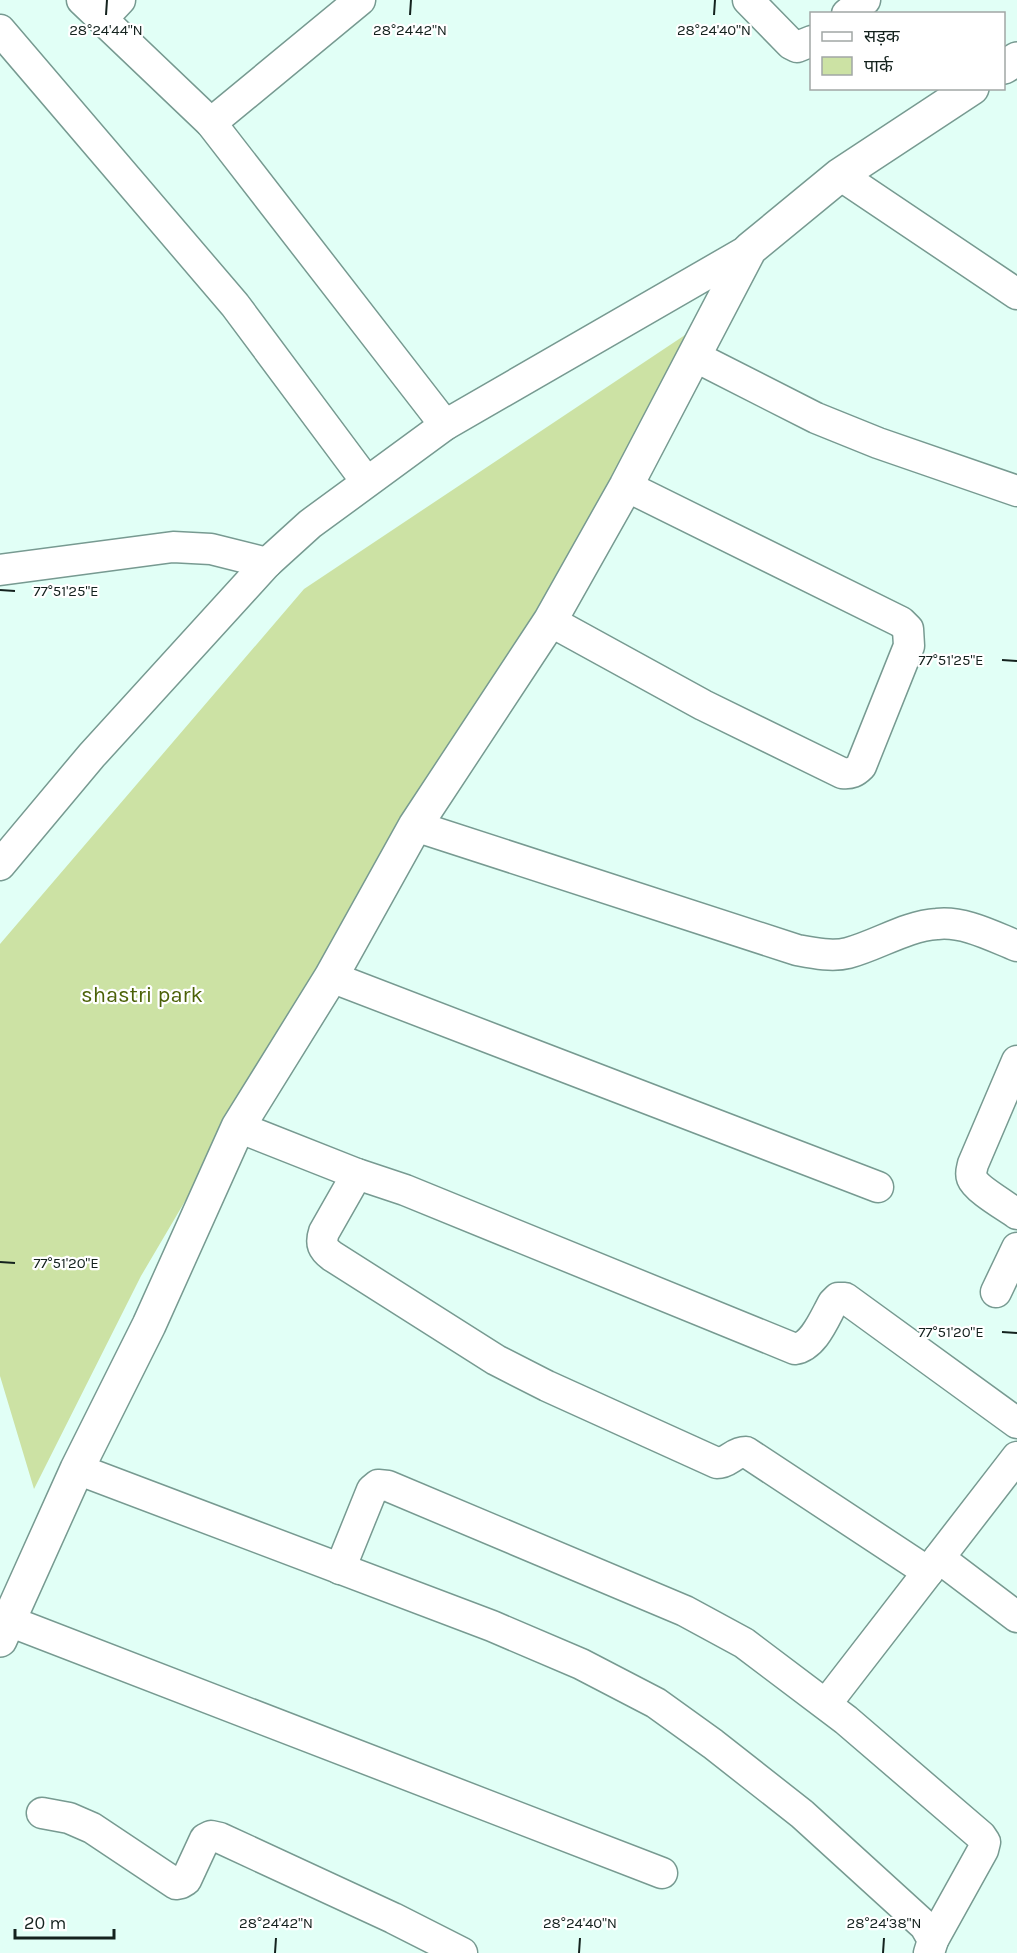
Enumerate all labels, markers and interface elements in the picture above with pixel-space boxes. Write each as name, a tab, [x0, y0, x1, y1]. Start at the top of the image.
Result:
legend	[810, 12, 1005, 90]
text: 28°24'44"N	[69, 21, 143, 39]
text: 28°24'42"N	[373, 21, 447, 39]
text: 28°24'40"N	[677, 21, 751, 39]
text: सड़क	[864, 25, 901, 47]
text: पार्क	[864, 55, 894, 77]
text: 77°51'25"E	[34, 582, 98, 600]
text: 77°51'25"E	[919, 651, 983, 669]
park label: shastri park	[81, 982, 203, 1008]
text: 77°51'20"E	[33, 1254, 99, 1272]
text: 77°51'20"E	[918, 1323, 984, 1341]
scale bar	[15, 1902, 114, 1940]
text: 20 m	[24, 1912, 66, 1934]
text: 28°24'42"N	[239, 1914, 313, 1932]
text: 28°24'40"N	[543, 1914, 617, 1932]
text: 28°24'38"N	[846, 1914, 922, 1932]

